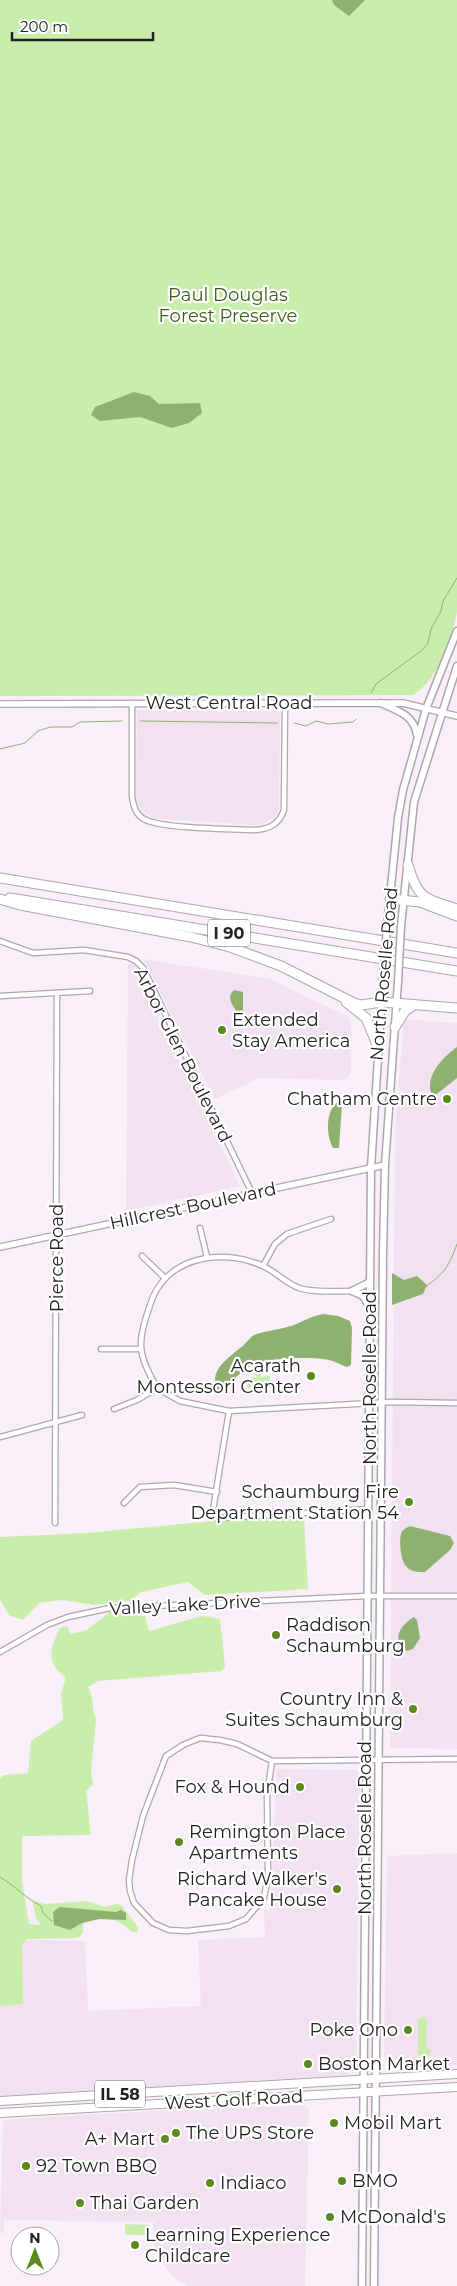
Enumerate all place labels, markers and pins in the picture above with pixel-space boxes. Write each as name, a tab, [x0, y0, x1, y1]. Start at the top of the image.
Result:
place label: Extended Stay America	[232, 1009, 350, 1052]
marker: Extended Stay America	[216, 1024, 228, 1036]
place label: Chatham Centre	[287, 1088, 437, 1110]
marker: Chatham Centre	[441, 1093, 453, 1105]
place label: Acarath Montessori Center	[137, 1355, 301, 1398]
marker: Acarath Montessori Center	[305, 1370, 317, 1382]
place label: Schaumburg Fire Department Station 54	[190, 1481, 399, 1524]
marker: Schaumburg Fire Department Station 54	[403, 1496, 415, 1508]
place label: Raddison Schaumburg	[286, 1614, 405, 1657]
marker: Raddison Schaumburg	[270, 1629, 282, 1641]
place label: Country Inn & Suites Schaumburg	[225, 1688, 403, 1731]
marker: Country Inn & Suites Schaumburg	[407, 1703, 419, 1715]
place label: Fox & Hound	[174, 1776, 290, 1798]
marker: Fox & Hound	[294, 1781, 306, 1793]
place label: Remington Place Apartments	[189, 1821, 346, 1864]
marker: Remington Place Apartments	[173, 1836, 185, 1848]
place label: Richard Walker's Pancake House	[177, 1868, 327, 1911]
marker: Richard Walker's Pancake House	[331, 1883, 343, 1895]
place label: Poke Ono	[309, 2019, 398, 2041]
marker: Poke Ono	[402, 2024, 414, 2036]
place label: Boston Market	[318, 2053, 450, 2075]
marker: Boston Market	[302, 2058, 314, 2070]
place label: Mobil Mart	[344, 2112, 442, 2134]
marker: Mobil Mart	[328, 2117, 340, 2129]
place label: The UPS Store	[186, 2122, 314, 2144]
marker: The UPS Store	[170, 2127, 182, 2139]
place label: A+ Mart	[85, 2128, 155, 2150]
marker: A+ Mart	[159, 2133, 171, 2145]
place label: 92 Town BBQ	[36, 2155, 157, 2177]
marker: 92 Town BBQ	[20, 2160, 32, 2172]
place label: BMO	[352, 2170, 398, 2192]
place label: Indiaco	[220, 2172, 287, 2194]
marker: BMO	[336, 2175, 348, 2187]
marker: Indiaco	[204, 2177, 216, 2189]
place label: Thai Garden	[90, 2192, 199, 2214]
marker: Thai Garden	[74, 2197, 86, 2209]
place label: McDonald's	[340, 2206, 446, 2228]
marker: McDonald's	[324, 2211, 336, 2223]
place label: Learning Experience Childcare	[145, 2224, 330, 2267]
marker: Learning Experience Childcare	[129, 2239, 141, 2251]

